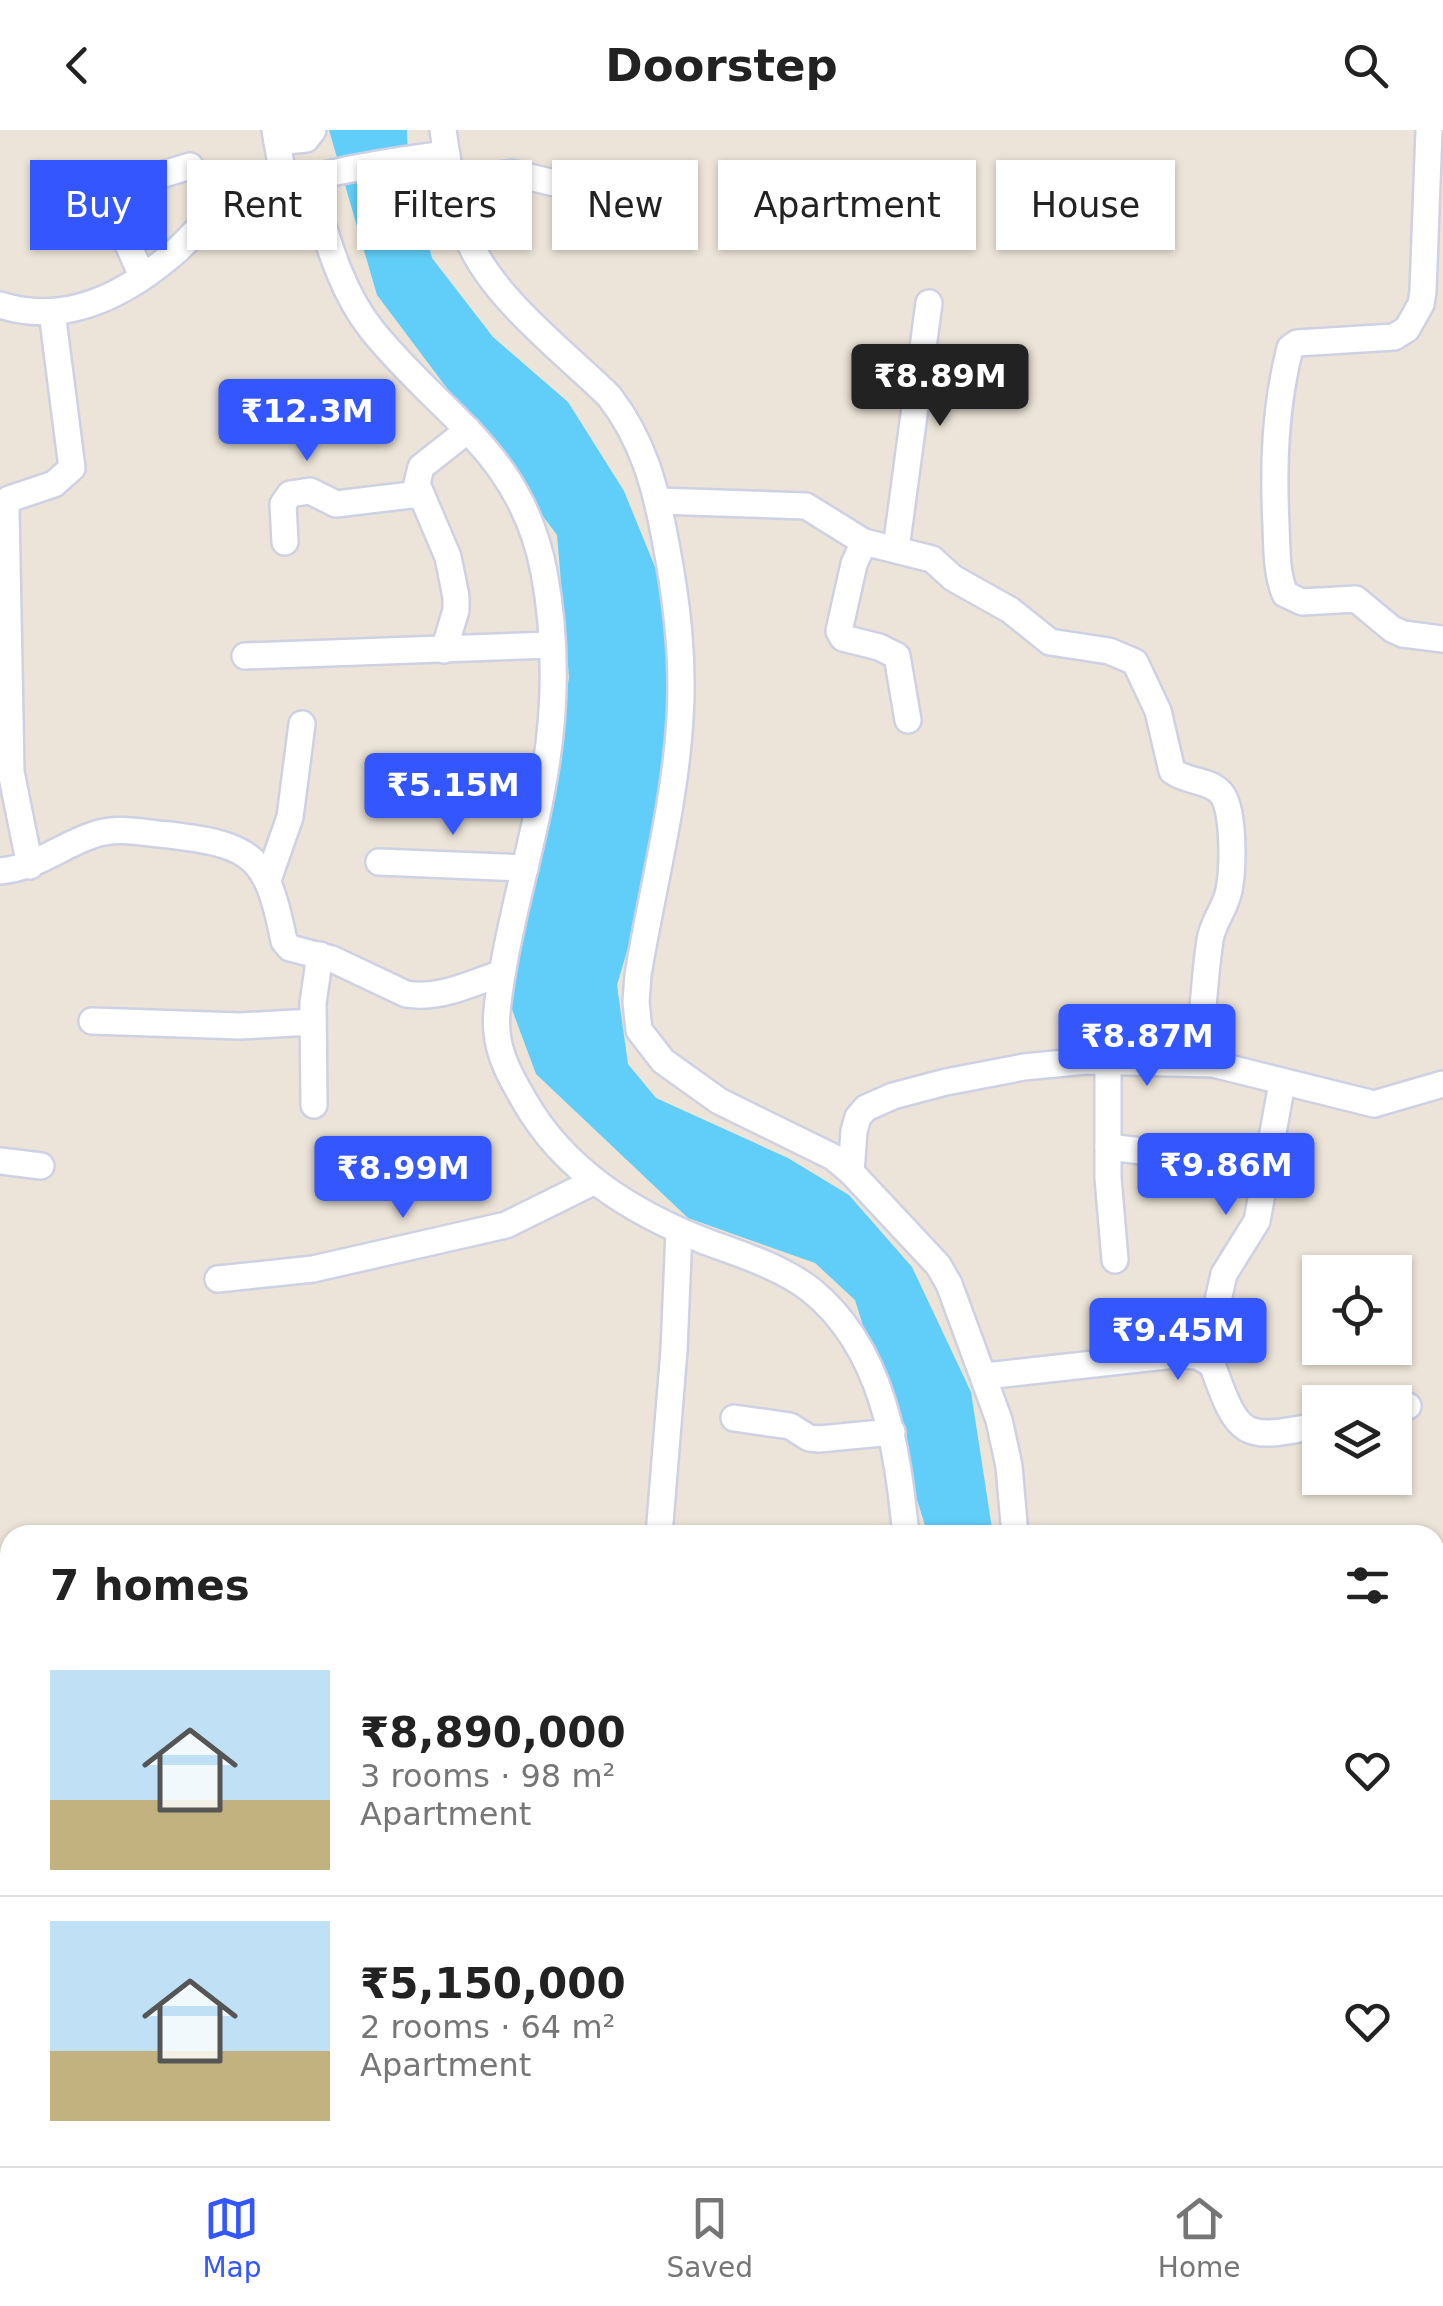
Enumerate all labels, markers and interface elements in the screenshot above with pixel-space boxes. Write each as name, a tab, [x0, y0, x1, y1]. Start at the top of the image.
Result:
icon: back	[50, 38, 105, 93]
icon: search	[1338, 38, 1393, 93]
text: Doorstep	[605, 39, 838, 92]
chip: Buy	[30, 160, 167, 250]
chip: Rent	[187, 160, 337, 250]
chip: Filters	[357, 160, 532, 250]
chip: New	[552, 160, 698, 250]
chip: Apartment	[718, 160, 976, 250]
chip: House	[996, 160, 1175, 250]
pin: ₹8.89M	[859, 344, 1021, 429]
text: ₹8.89M	[873, 357, 1007, 395]
pin: ₹12.3M	[226, 379, 388, 464]
text: ₹12.3M	[240, 392, 374, 430]
pin: ₹5.15M	[372, 753, 534, 838]
text: ₹5.15M	[386, 766, 520, 804]
pin: ₹8.87M	[1066, 1004, 1228, 1089]
text: ₹8.87M	[1080, 1017, 1214, 1055]
pin: ₹9.86M	[1145, 1133, 1307, 1218]
pin: ₹8.99M	[322, 1136, 484, 1221]
text: ₹9.86M	[1159, 1146, 1293, 1184]
text: ₹8.99M	[336, 1149, 470, 1187]
map controls	[1302, 1255, 1412, 1495]
button: locate	[1302, 1255, 1412, 1365]
pin: ₹9.45M	[1097, 1298, 1259, 1383]
text: ₹9.45M	[1111, 1311, 1245, 1349]
button: layers	[1302, 1385, 1412, 1495]
icon: filters	[1340, 1558, 1395, 1613]
text: 7 homes	[50, 1561, 250, 1610]
text: ₹8,890,000	[360, 1708, 626, 1757]
icon: home	[130, 1710, 250, 1830]
icon: heart	[1340, 1743, 1395, 1798]
text: 3 rooms · 98 m²	[360, 1757, 615, 1795]
text: Apartment	[360, 1795, 531, 1833]
text: ₹5,150,000	[360, 1959, 626, 2008]
icon: home	[130, 1961, 250, 2081]
icon: heart	[1340, 1994, 1395, 2049]
text: 2 rooms · 64 m²	[360, 2008, 615, 2046]
text: Apartment	[360, 2046, 531, 2084]
tab: Map	[202, 2191, 262, 2284]
tab: Saved	[666, 2191, 753, 2284]
tab: Home	[1158, 2191, 1241, 2284]

